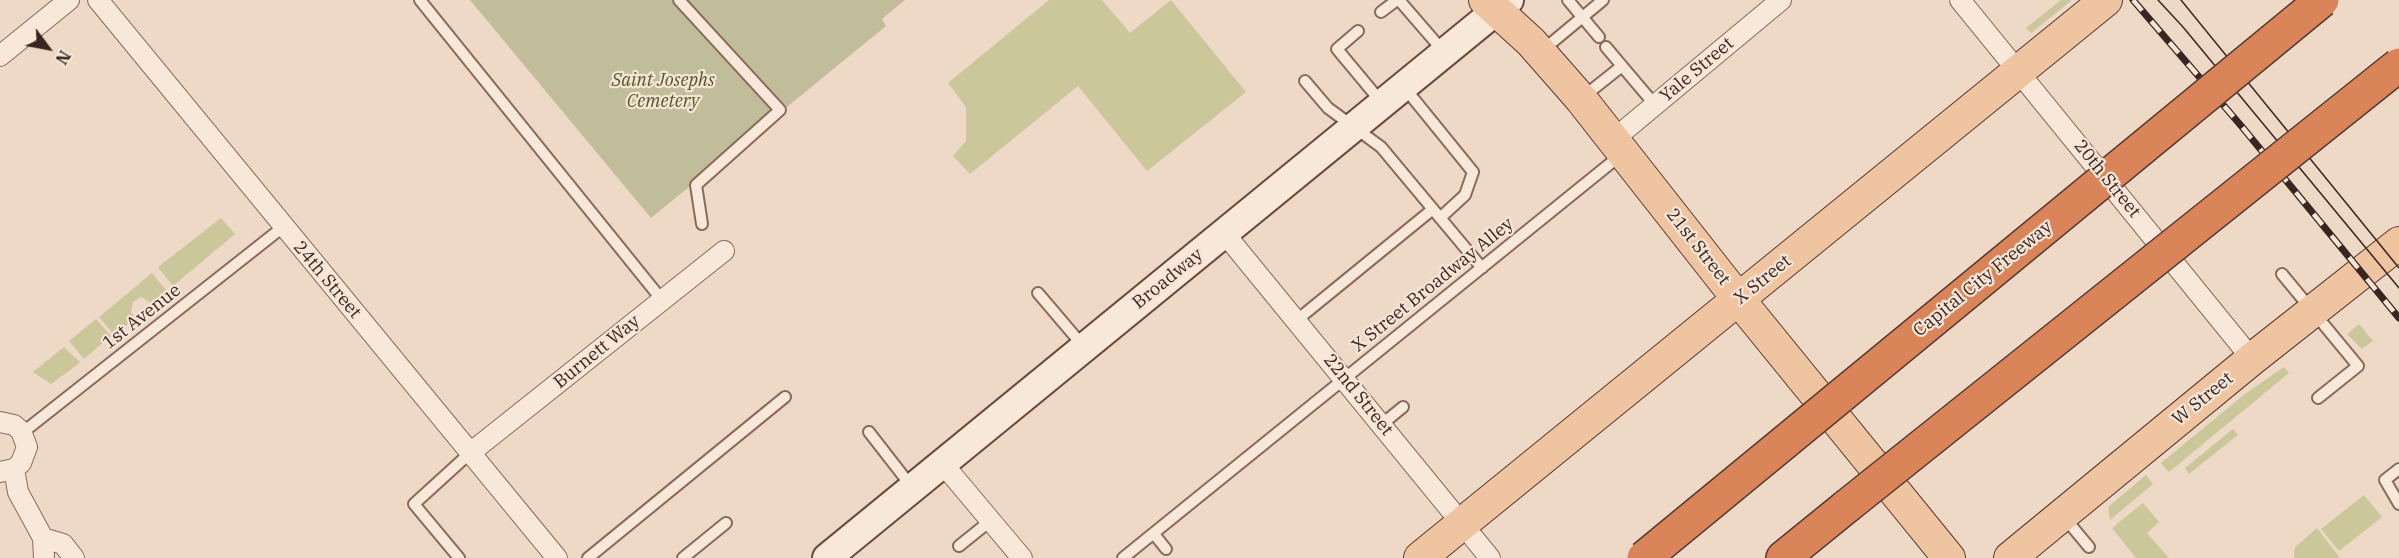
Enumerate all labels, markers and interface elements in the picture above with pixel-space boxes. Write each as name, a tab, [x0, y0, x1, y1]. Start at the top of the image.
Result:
north arrow	[18, 18, 78, 78]
street label: Yale Street	[1656, 33, 1738, 107]
text: N	[51, 47, 75, 68]
park label: Saint Josephs Cemetery	[611, 70, 715, 112]
street label: 20th Street	[2069, 136, 2145, 222]
street label: 21st Street	[1661, 204, 1735, 290]
street label: X Street Broadway Alley	[1348, 213, 1518, 357]
street label: Capital City Freeway	[1909, 216, 2057, 342]
street label: 24th Street	[289, 237, 365, 323]
street label: Broadway	[1128, 244, 1208, 314]
street label: X Street	[1730, 251, 1796, 309]
street label: 1st Avenue	[99, 280, 185, 354]
street label: Burnett Way	[550, 311, 644, 393]
street label: 22nd Street	[1319, 350, 1397, 440]
street label: W Street	[2168, 368, 2238, 430]

